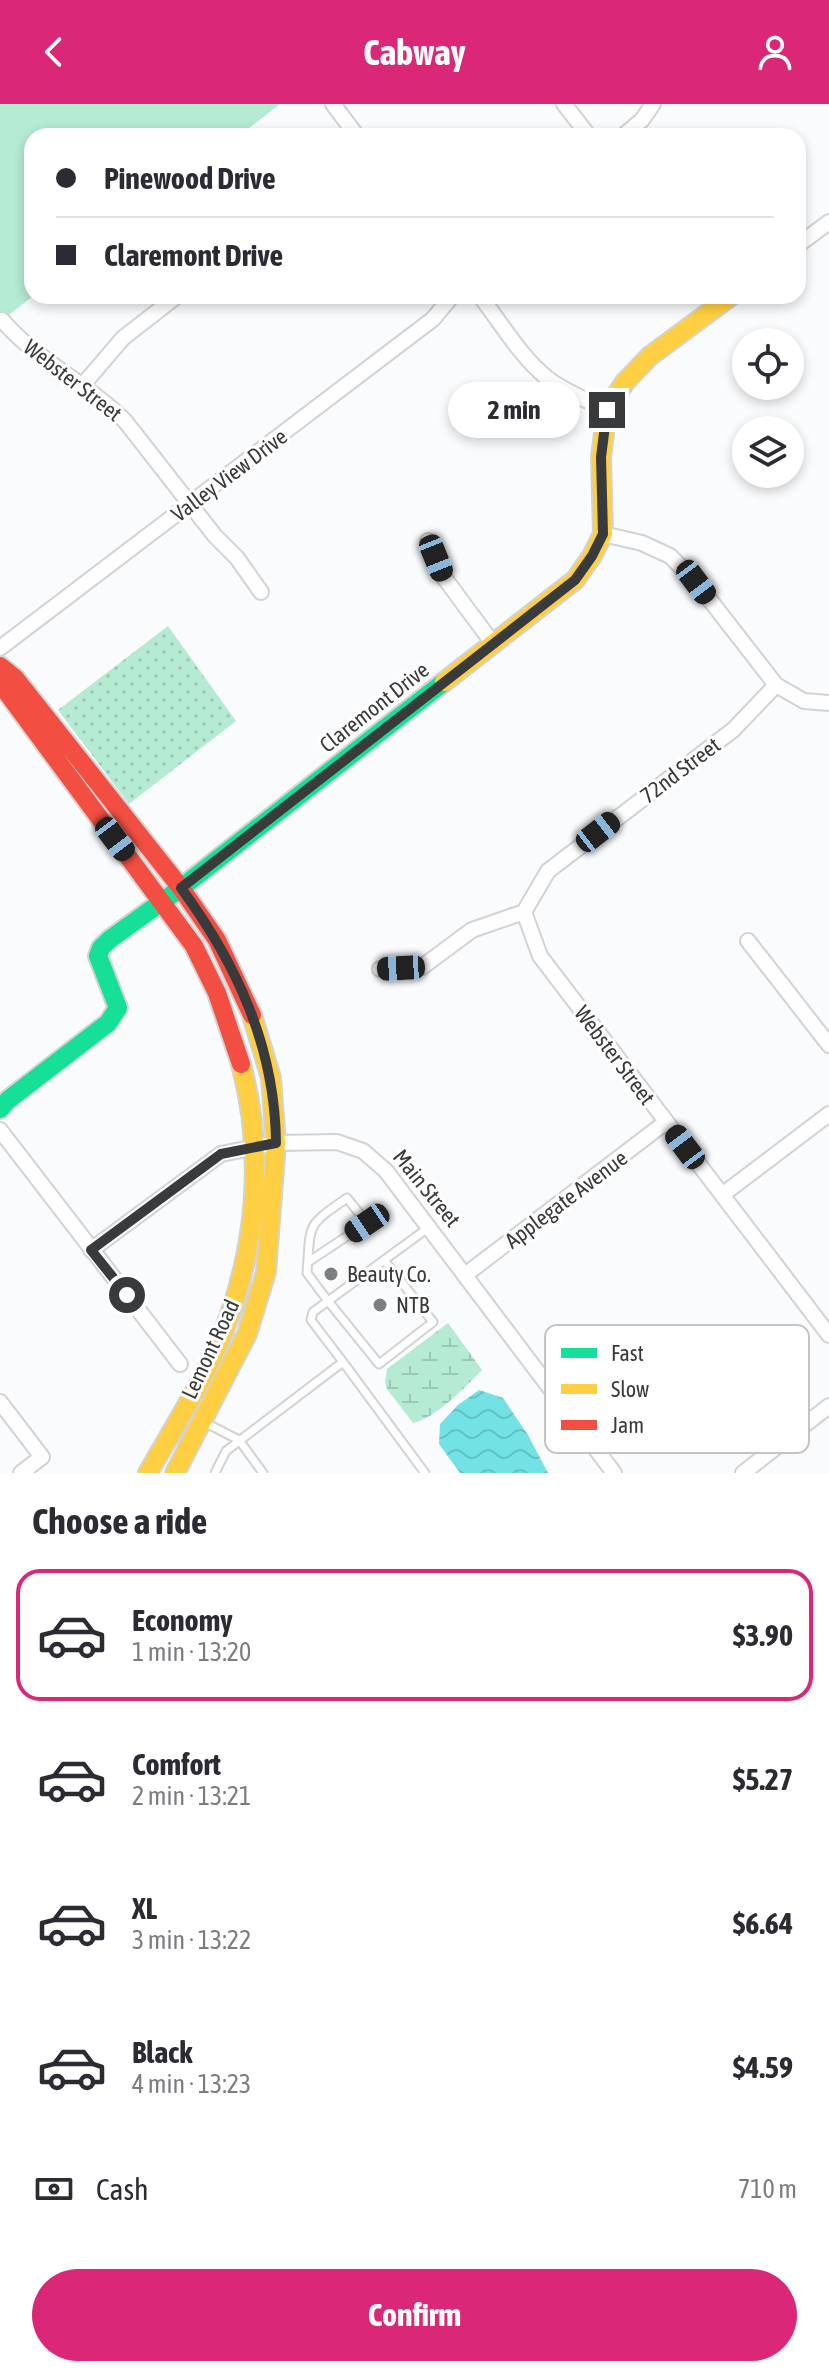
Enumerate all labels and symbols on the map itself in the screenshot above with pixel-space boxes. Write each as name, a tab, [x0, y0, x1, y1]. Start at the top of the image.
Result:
street label: Webster Street	[19, 334, 127, 426]
callout: 2 min	[447, 382, 579, 438]
route end	[589, 392, 625, 428]
street label: Valley View Drive	[166, 423, 292, 527]
car	[416, 531, 456, 585]
car	[672, 556, 720, 608]
street label: Claremont Drive	[314, 656, 434, 758]
street label: 72nd Street	[635, 732, 725, 808]
car	[572, 808, 624, 856]
car	[91, 813, 139, 865]
car	[376, 955, 426, 981]
street label: Webster Street	[569, 1000, 661, 1110]
car	[661, 1121, 709, 1173]
street label: Main Street	[388, 1144, 466, 1232]
street label: Applegate Avenue	[500, 1145, 632, 1253]
car	[340, 1200, 394, 1246]
place label: Beauty Co.	[347, 1261, 431, 1287]
marker: Beauty Co.	[322, 1265, 340, 1283]
route start	[109, 1277, 145, 1313]
place label: NTB	[396, 1292, 430, 1318]
street label: Lemont Road	[176, 1295, 244, 1403]
marker: NTB	[371, 1296, 389, 1314]
legend	[545, 1325, 809, 1453]
text: Fast	[611, 1340, 644, 1366]
text: Slow	[611, 1376, 649, 1402]
text: Jam	[611, 1412, 644, 1438]

